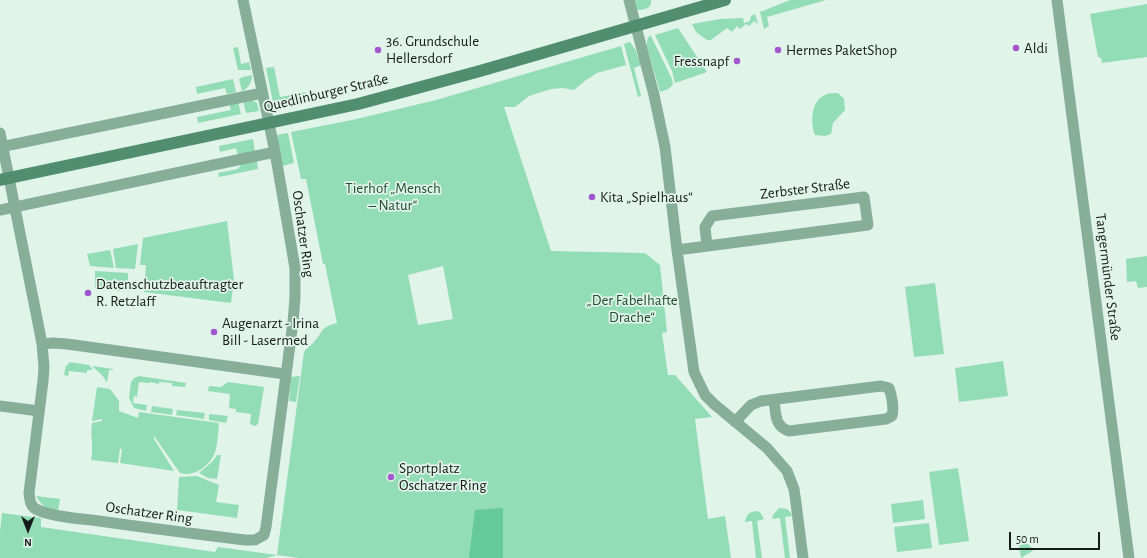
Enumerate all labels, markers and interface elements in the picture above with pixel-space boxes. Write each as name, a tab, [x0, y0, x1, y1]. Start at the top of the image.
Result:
place label: 36. Grundschule Hellersdorf	[386, 32, 479, 67]
place label: Aldi	[1024, 39, 1048, 57]
place label: Hermes PaketShop	[786, 41, 897, 59]
marker: Aldi	[1011, 43, 1021, 53]
marker: 36. Grundschule Hellersdorf	[373, 45, 383, 55]
marker: Hermes PaketShop	[773, 45, 783, 55]
place label: Fressnapf	[674, 52, 729, 70]
marker: Fressnapf	[732, 56, 742, 66]
street label: Quedlinburger Straße	[262, 70, 390, 116]
street label: Zerbster Straße	[759, 175, 851, 203]
park label: Tierhof „Mensch – Natur“	[345, 179, 441, 214]
place label: Kita „Spielhaus“	[600, 188, 693, 206]
street label: Oschatzer Ring	[288, 189, 318, 279]
marker: Kita „Spielhaus“	[587, 192, 597, 202]
street label: Tangermünder Straße	[1091, 212, 1125, 342]
place label: Datenschutzbeauftragter R. Retzlaff	[96, 275, 243, 310]
marker: Datenschutzbeauftragter R. Retzlaff	[83, 288, 93, 298]
park label: „Der Fabelhafte Drache“	[586, 291, 678, 326]
place label: Augenarzt - Irina Bill - Lasermed	[222, 314, 319, 349]
marker: Augenarzt - Irina Bill - Lasermed	[209, 327, 219, 337]
place label: Sportplatz Oschatzer Ring	[399, 459, 487, 494]
marker: Sportplatz Oschatzer Ring	[386, 472, 396, 482]
street label: Oschatzer Ring	[104, 498, 194, 528]
north arrow	[8, 510, 48, 550]
scale bar	[1011, 524, 1102, 550]
text: 50 m	[1016, 533, 1039, 545]
text: N	[24, 537, 32, 548]

